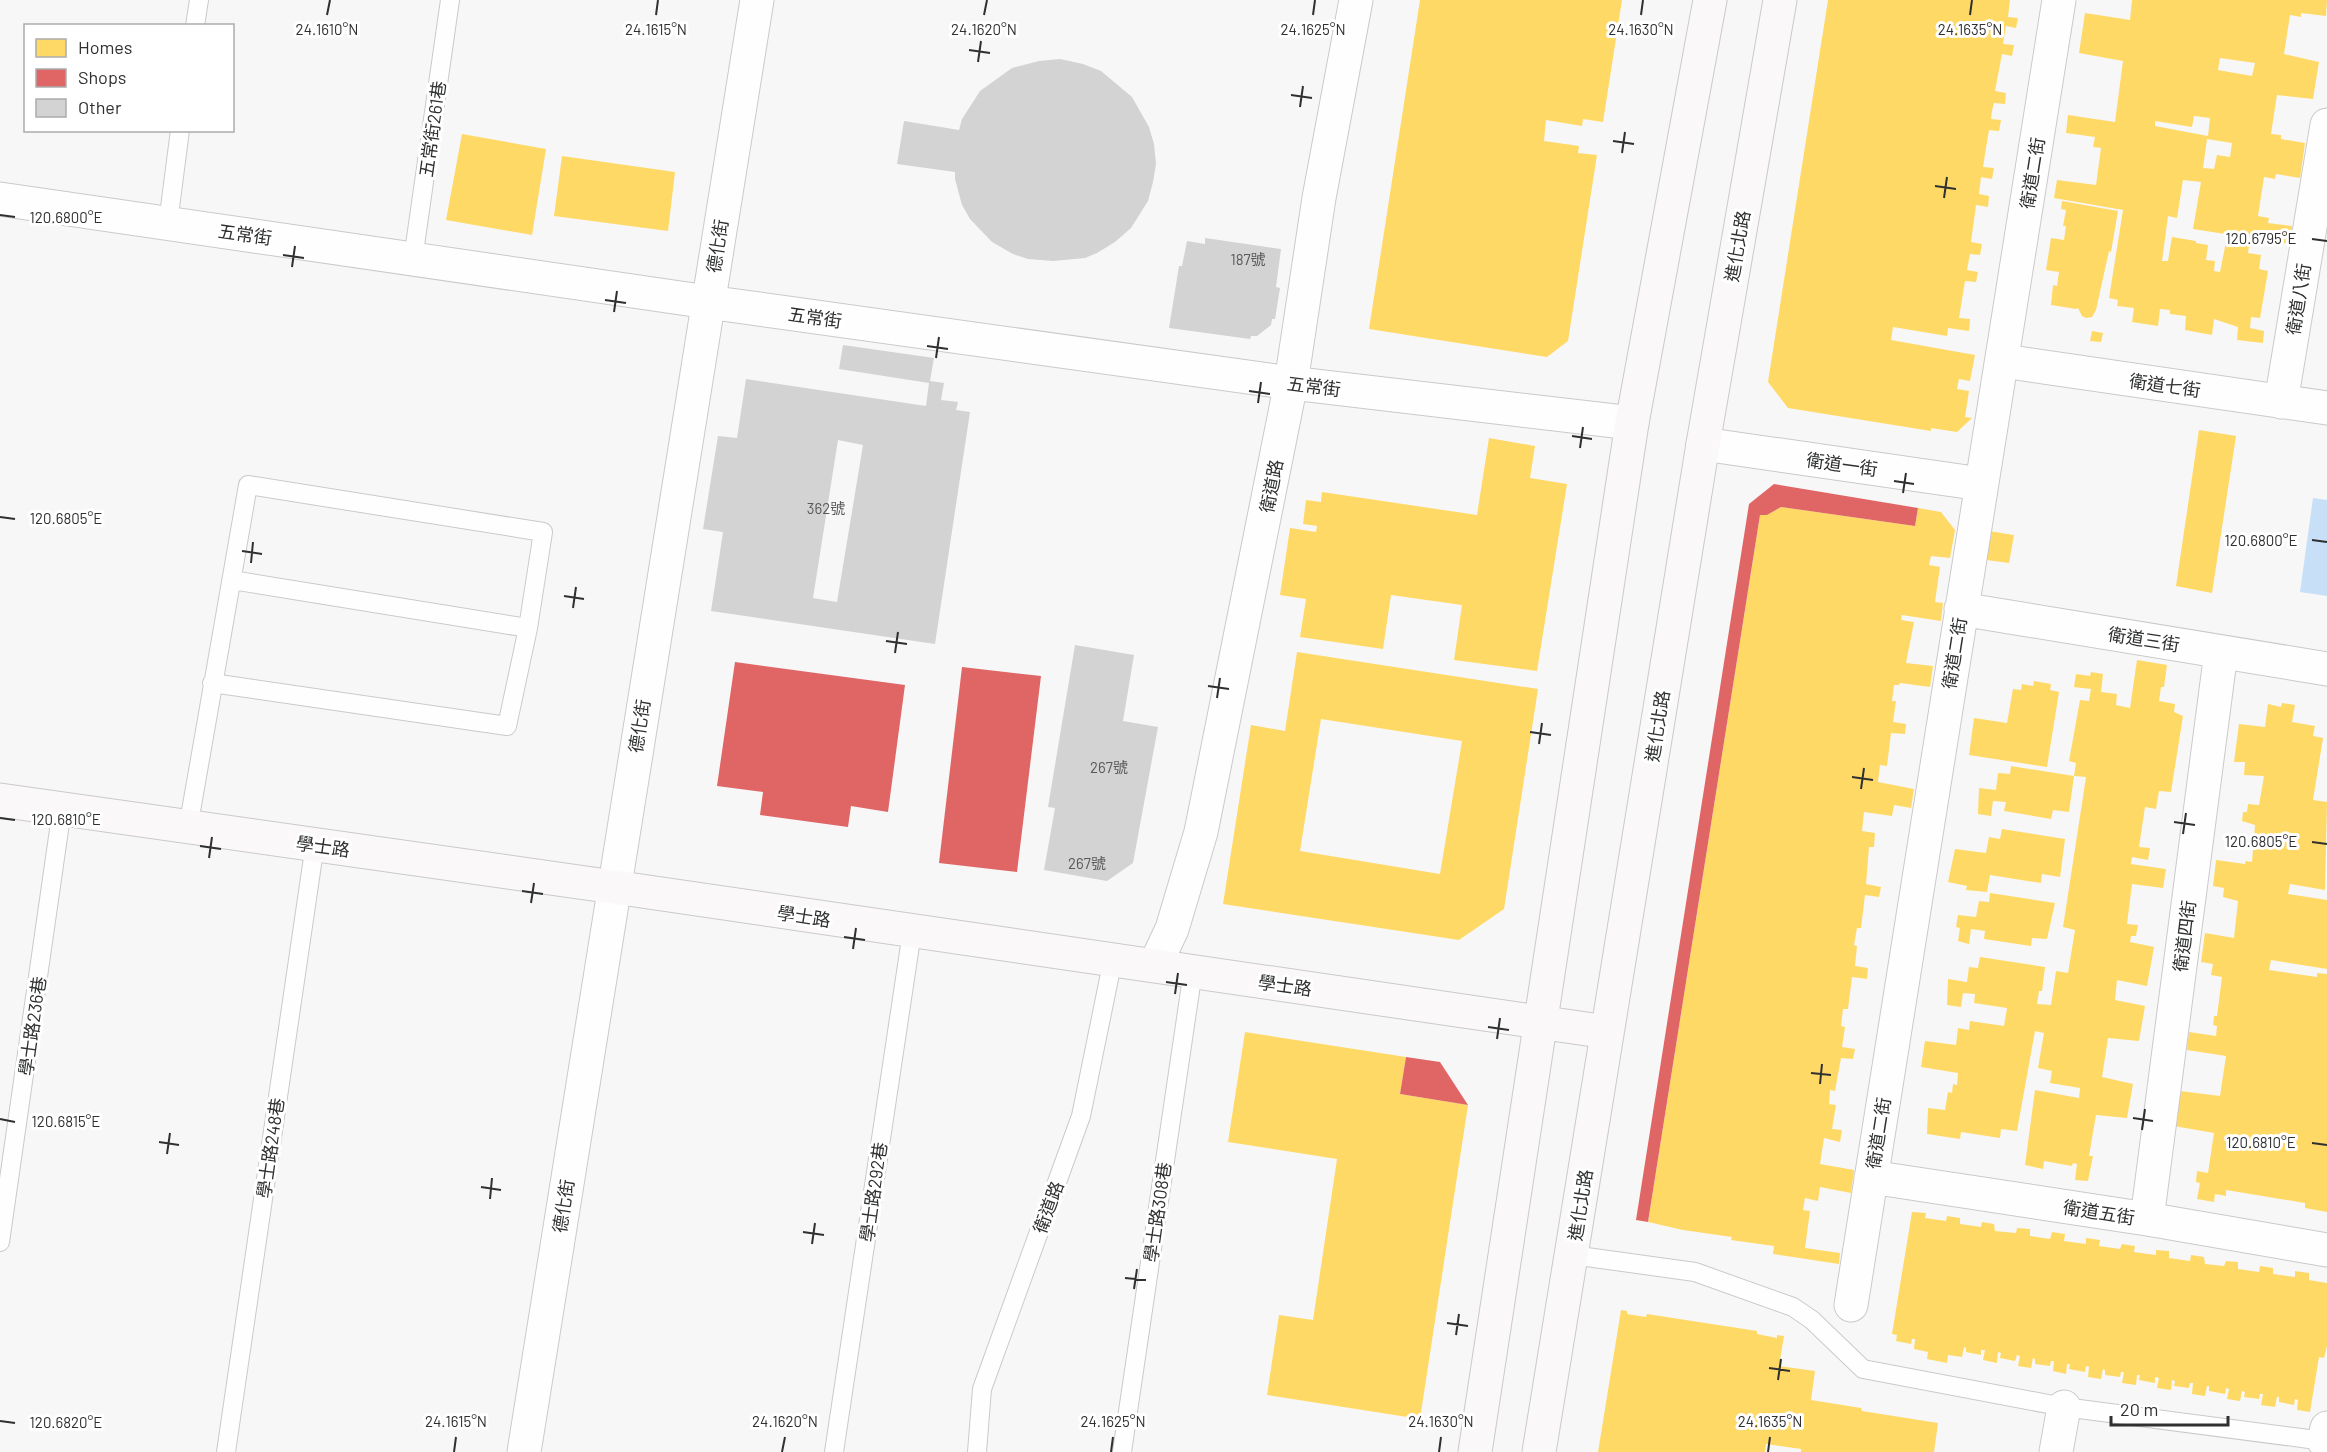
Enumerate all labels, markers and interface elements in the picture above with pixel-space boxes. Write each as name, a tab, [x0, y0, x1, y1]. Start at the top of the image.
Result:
text: 24.1610°N	[296, 20, 358, 38]
text: 24.1615°N	[625, 20, 687, 38]
text: 24.1620°N	[951, 20, 1017, 38]
text: 24.1625°N	[1280, 20, 1346, 38]
text: 24.1630°N	[1608, 20, 1674, 38]
text: 24.1635°N	[1938, 20, 2002, 38]
legend	[24, 24, 234, 132]
text: Homes	[78, 36, 132, 58]
text: Shops	[78, 66, 127, 88]
street label: 五常街261巷	[414, 79, 450, 179]
text: Other	[78, 96, 122, 118]
street label: 衛道二街	[2016, 136, 2048, 210]
text: 120.6800°E	[29, 208, 103, 226]
street label: 進化北路	[1720, 209, 1754, 283]
street label: 德化街	[702, 218, 732, 274]
street label: 五常街	[217, 219, 273, 249]
text: 120.6795°E	[2225, 229, 2297, 247]
house number: 187號	[1230, 250, 1266, 268]
street label: 衛道八街	[2282, 262, 2314, 336]
street label: 五常街	[787, 302, 843, 332]
street label: 衛道七街	[2128, 369, 2202, 401]
street label: 五常街	[1286, 372, 1342, 400]
street label: 衛道一街	[1805, 448, 1879, 480]
street label: 衛道路	[1255, 457, 1287, 515]
house number: 362號	[807, 499, 845, 517]
text: 120.6805°E	[30, 509, 102, 527]
text: 120.6800°E	[2224, 531, 2298, 549]
street label: 衛道二街	[1938, 616, 1970, 690]
street label: 衛道三街	[2107, 623, 2181, 655]
street label: 進化北路	[1641, 689, 1673, 763]
street label: 德化街	[624, 698, 654, 754]
house number: 267號	[1090, 758, 1128, 776]
text: 120.6810°E	[31, 810, 101, 828]
street label: 學士路	[295, 831, 351, 861]
text: 120.6805°E	[2225, 832, 2297, 850]
house number: 267號	[1068, 854, 1106, 872]
street label: 衛道四街	[2169, 899, 2199, 973]
street label: 學士路	[776, 901, 832, 931]
street label: 學士路	[1257, 970, 1313, 1000]
street label: 學士路236巷	[14, 975, 50, 1077]
street label: 學士路248巷	[252, 1096, 288, 1200]
street label: 衛道二街	[1862, 1096, 1894, 1170]
text: 120.6815°E	[32, 1112, 100, 1130]
text: 120.6810°E	[2226, 1133, 2296, 1151]
street label: 學士路292巷	[855, 1141, 891, 1243]
street label: 學士路308巷	[1139, 1161, 1175, 1263]
street label: 進化北路	[1564, 1168, 1596, 1242]
street label: 德化街	[548, 1178, 578, 1234]
street label: 衛道路	[1028, 1178, 1068, 1236]
street label: 衛道五街	[2062, 1196, 2136, 1228]
scale bar	[2111, 1389, 2228, 1427]
text: 20 m	[2120, 1398, 2158, 1420]
text: 24.1615°N	[425, 1412, 487, 1430]
text: 24.1620°N	[752, 1412, 818, 1430]
text: 24.1625°N	[1080, 1412, 1146, 1430]
text: 24.1630°N	[1408, 1412, 1474, 1430]
text: 24.1635°N	[1738, 1412, 1802, 1430]
text: 120.6820°E	[30, 1413, 102, 1431]

